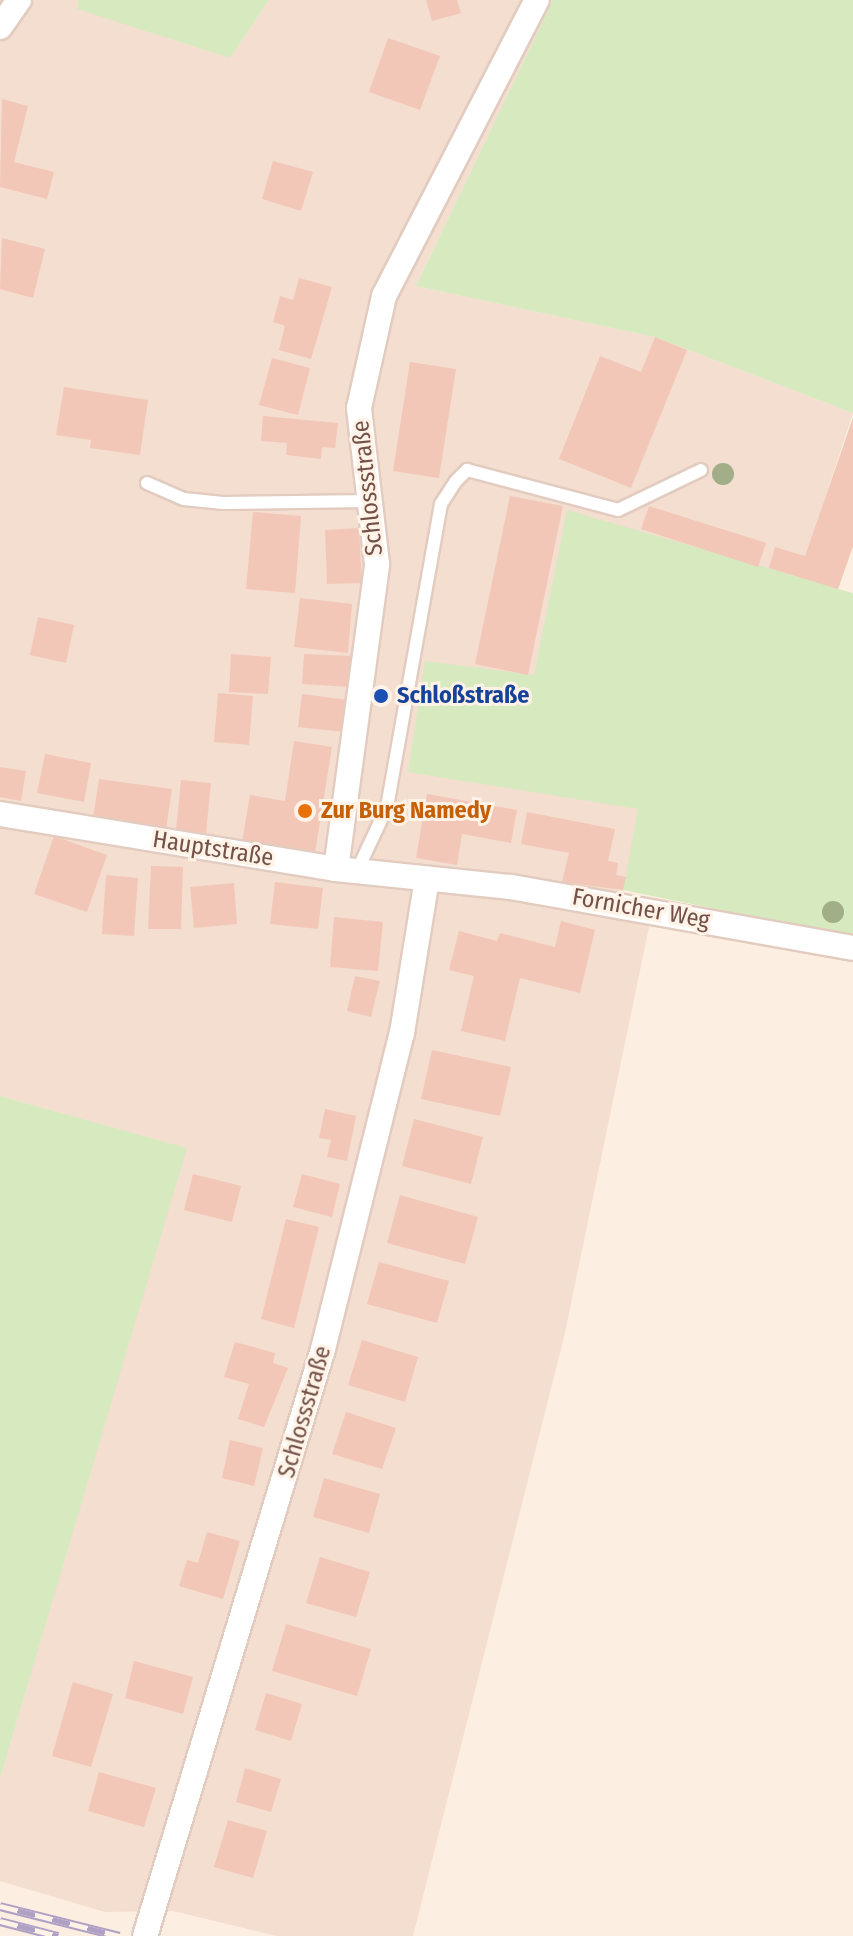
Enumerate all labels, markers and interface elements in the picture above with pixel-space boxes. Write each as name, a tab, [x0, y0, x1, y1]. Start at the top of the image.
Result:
street label: Schlossstraße	[347, 419, 389, 557]
place label: Schloßstraße	[397, 682, 529, 710]
marker: Schloßstraße	[372, 687, 390, 705]
place label: Zur Burg Namedy	[321, 797, 491, 825]
marker: Zur Burg Namedy	[296, 802, 314, 820]
street label: Hauptstraße	[151, 825, 275, 873]
street label: Fornicher Weg	[570, 883, 712, 935]
street label: Schlossstraße	[272, 1343, 338, 1481]

